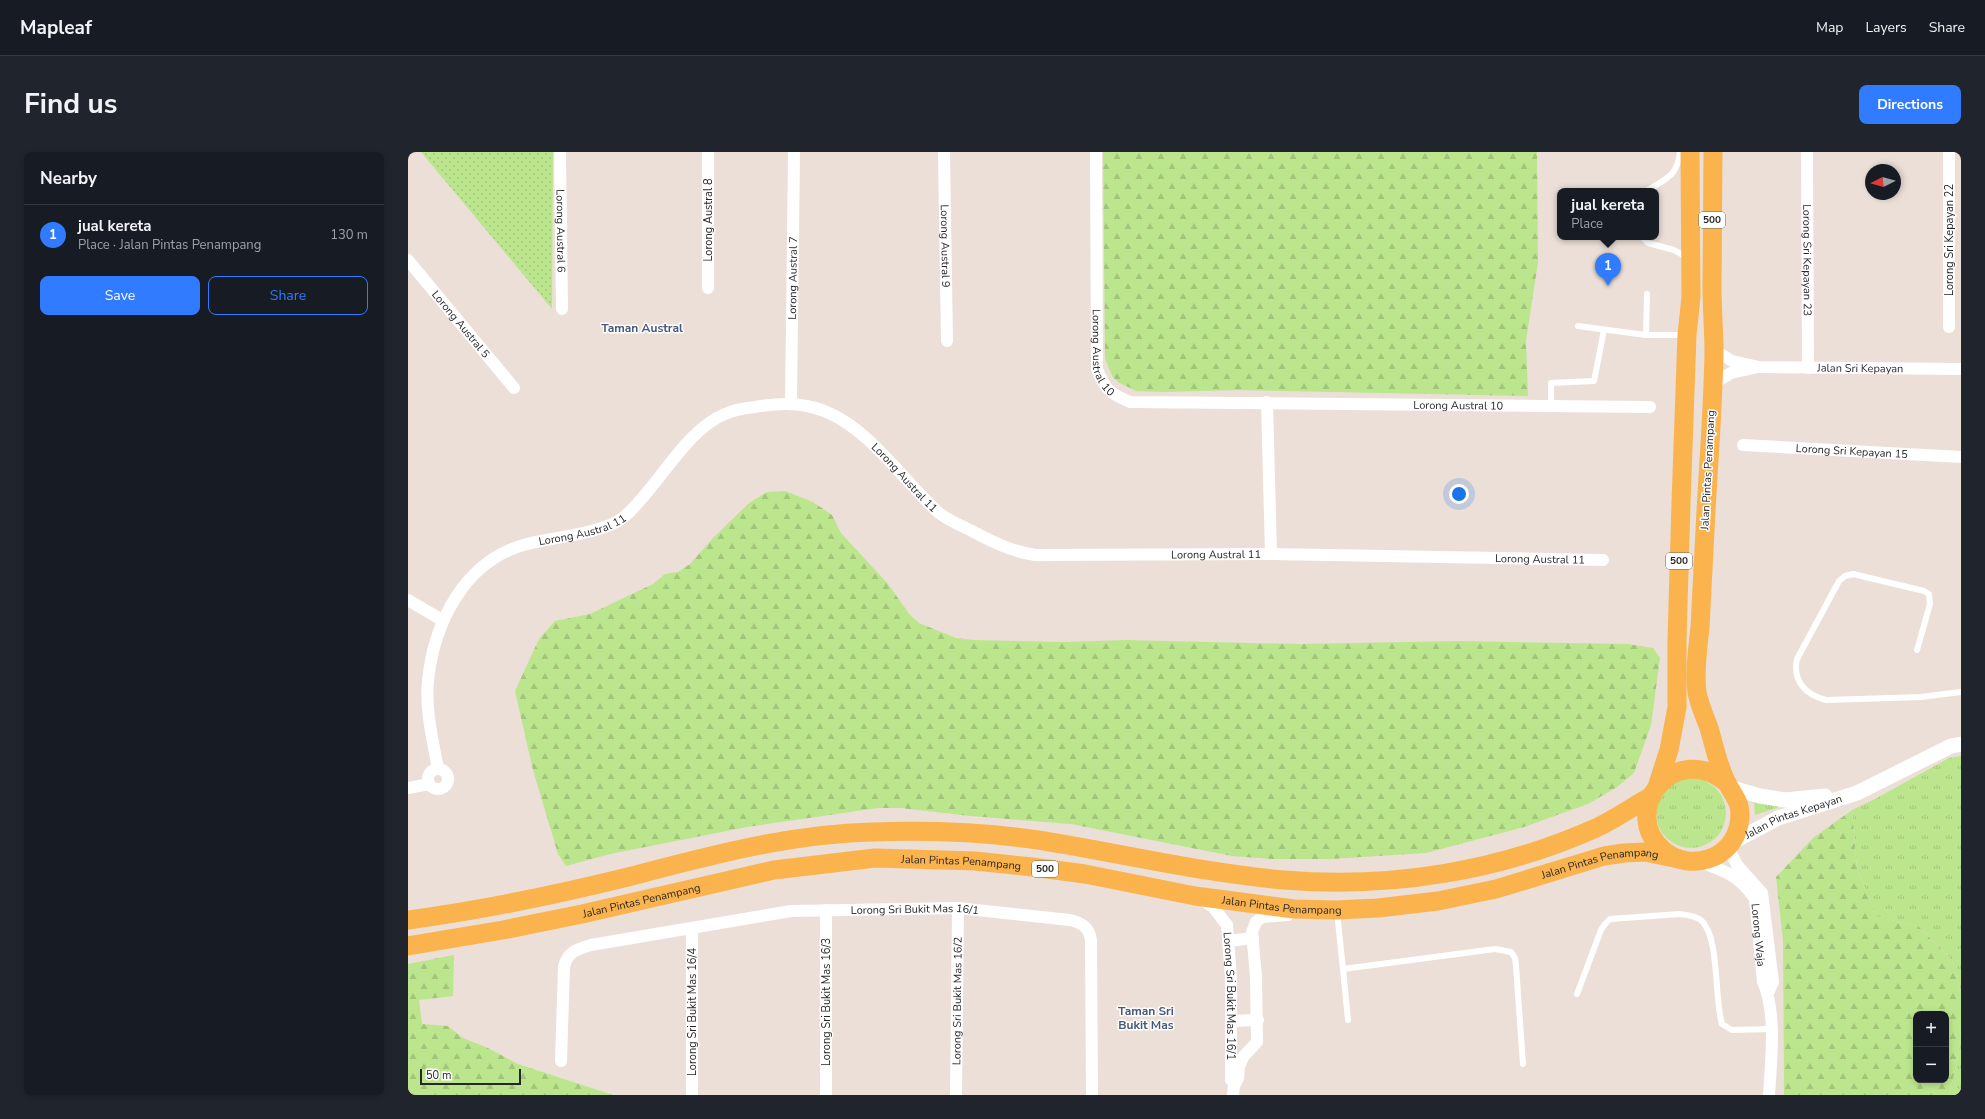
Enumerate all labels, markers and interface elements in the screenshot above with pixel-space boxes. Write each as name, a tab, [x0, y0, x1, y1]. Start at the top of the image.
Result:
text: Mapleaf	[20, 15, 92, 41]
text: Map	[1816, 18, 1843, 37]
text: Layers	[1865, 18, 1907, 37]
text: Share	[1929, 18, 1965, 37]
text: Find us	[24, 85, 118, 123]
button: Directions	[1859, 85, 1961, 124]
north arrow	[1865, 164, 1901, 200]
text: Nearby	[40, 167, 97, 190]
street label: Lorong Austral 8	[701, 178, 716, 262]
street label: Lorong Sri Kepayan 22	[1942, 184, 1957, 296]
popup	[1557, 188, 1659, 240]
street label: Lorong Austral 6	[553, 189, 569, 273]
text: jual kereta	[1571, 195, 1645, 215]
street label: Lorong Austral 9	[937, 204, 954, 288]
street label: Lorong Sri Kepayan 23	[1800, 204, 1815, 316]
road number: 500	[1699, 212, 1725, 228]
text: Place	[1571, 215, 1603, 233]
text: jual kereta	[78, 216, 151, 236]
text: 1	[49, 226, 57, 244]
text: 130 m	[330, 226, 368, 244]
text: Place · Jalan Pintas Penampang	[78, 236, 261, 254]
street label: Lorong Austral 7	[784, 236, 800, 320]
pin: 1	[1595, 253, 1621, 286]
button: Save	[40, 276, 200, 315]
button: Share	[208, 276, 368, 315]
street label: Lorong Austral 5	[429, 287, 494, 361]
street label: Lorong Austral 10	[1089, 309, 1118, 400]
district label: Taman Austral	[601, 320, 683, 336]
street label: Jalan Sri Kepayan	[1816, 360, 1903, 376]
street label: Lorong Austral 10	[1413, 397, 1504, 413]
street label: Jalan Pintas Penampang	[1697, 410, 1719, 531]
street label: Lorong Austral 11	[868, 439, 941, 515]
street label: Lorong Sri Kepayan 15	[1795, 440, 1909, 462]
your location	[1449, 484, 1469, 504]
street label: Lorong Austral 11	[537, 510, 629, 549]
street label: Lorong Austral 11	[1171, 547, 1261, 562]
street label: Lorong Austral 11	[1495, 551, 1585, 567]
road number: 500	[1666, 553, 1692, 569]
street label: Jalan Pintas Kepayan	[1741, 791, 1844, 843]
street label: Jalan Pintas Penampang	[1538, 844, 1660, 883]
street label: Jalan Pintas Penampang	[900, 851, 1022, 873]
road number: 500	[1032, 861, 1058, 877]
street label: Jalan Pintas Penampang	[580, 880, 702, 921]
street label: Jalan Pintas Penampang	[1220, 892, 1342, 918]
street label: Lorong Sri Bukit Mas 16/1	[851, 900, 980, 918]
street label: Lorong Waja	[1748, 903, 1769, 967]
street label: Lorong Sri Bukit Mas 16/1	[1220, 931, 1239, 1060]
street label: Lorong Sri Bukit Mas 16/2	[949, 937, 965, 1065]
street label: Lorong Sri Bukit Mas 16/3	[819, 938, 834, 1066]
street label: Lorong Sri Bukit Mas 16/4	[685, 947, 700, 1076]
district label: Taman Sri Bukit Mas	[1118, 1003, 1174, 1033]
map controls	[1913, 1011, 1949, 1083]
button: +	[1913, 1011, 1949, 1047]
button: −	[1913, 1047, 1949, 1083]
scale bar	[420, 1067, 521, 1086]
text: 50 m	[426, 1068, 451, 1083]

